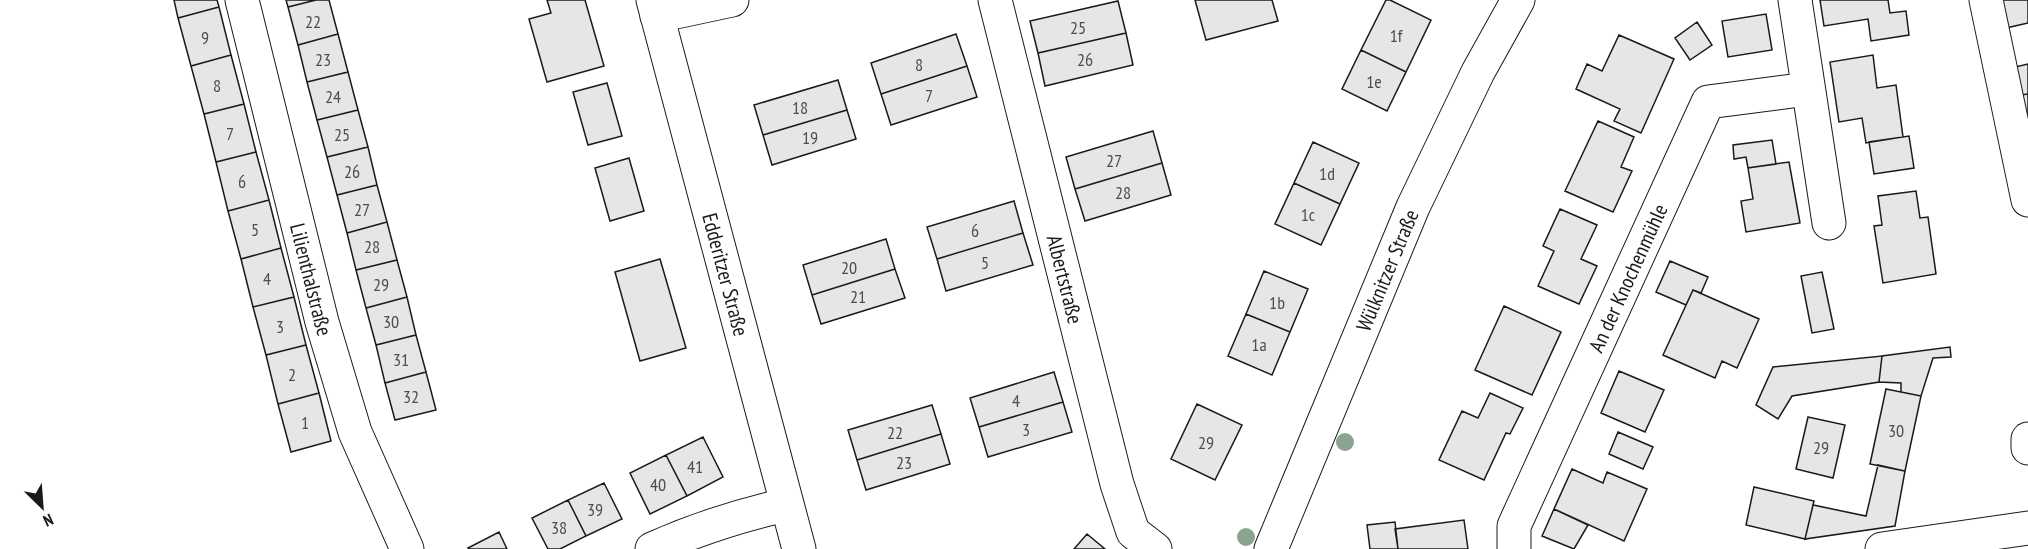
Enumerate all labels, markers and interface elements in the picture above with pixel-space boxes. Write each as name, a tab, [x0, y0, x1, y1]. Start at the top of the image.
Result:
house number: 22	[305, 10, 321, 33]
house number: 25	[1070, 16, 1086, 39]
house number: 1f	[1390, 24, 1404, 47]
house number: 9	[201, 26, 209, 49]
house number: 23	[315, 48, 331, 71]
house number: 26	[1077, 48, 1093, 71]
house number: 8	[915, 53, 923, 76]
house number: 1e	[1366, 70, 1382, 93]
house number: 8	[213, 74, 221, 97]
house number: 7	[925, 84, 933, 107]
house number: 24	[325, 85, 341, 108]
house number: 18	[792, 96, 808, 119]
house number: 7	[226, 122, 234, 145]
house number: 25	[334, 123, 350, 146]
house number: 19	[802, 126, 818, 149]
house number: 27	[1106, 149, 1122, 172]
house number: 26	[344, 160, 360, 183]
house number: 1d	[1319, 162, 1335, 185]
house number: 6	[238, 170, 246, 193]
house number: 28	[1115, 181, 1131, 204]
house number: 27	[354, 198, 370, 221]
street label: An der Knochenmühle	[1582, 199, 1673, 356]
house number: 1c	[1301, 203, 1316, 226]
street label: Wülknitzer Straße	[1350, 205, 1424, 335]
street label: Edderitzer Straße	[697, 210, 755, 339]
house number: 5	[251, 218, 259, 241]
house number: 6	[971, 219, 979, 242]
street label: Lilienthalstraße	[284, 220, 339, 339]
street label: Albertstraße	[1041, 232, 1090, 327]
house number: 28	[364, 235, 380, 258]
house number: 5	[981, 251, 989, 274]
house number: 20	[841, 256, 857, 279]
house number: 4	[263, 267, 271, 290]
house number: 29	[373, 273, 389, 296]
house number: 21	[850, 285, 866, 308]
house number: 1b	[1269, 291, 1285, 314]
house number: 30	[383, 310, 399, 333]
house number: 3	[276, 315, 284, 338]
house number: 1a	[1251, 333, 1267, 356]
house number: 31	[393, 348, 409, 371]
house number: 2	[288, 363, 296, 386]
house number: 32	[403, 385, 419, 408]
house number: 4	[1012, 389, 1020, 412]
house number: 1	[301, 411, 309, 434]
house number: 3	[1022, 418, 1030, 441]
house number: 30	[1888, 419, 1904, 442]
house number: 22	[887, 421, 903, 444]
house number: 29	[1198, 431, 1214, 454]
house number: 29	[1813, 436, 1829, 459]
house number: 23	[896, 451, 912, 474]
house number: 41	[687, 455, 703, 478]
house number: 40	[650, 473, 666, 496]
north arrow	[12, 477, 72, 537]
house number: 39	[587, 498, 603, 521]
text: N	[40, 510, 56, 531]
house number: 38	[551, 516, 567, 539]

